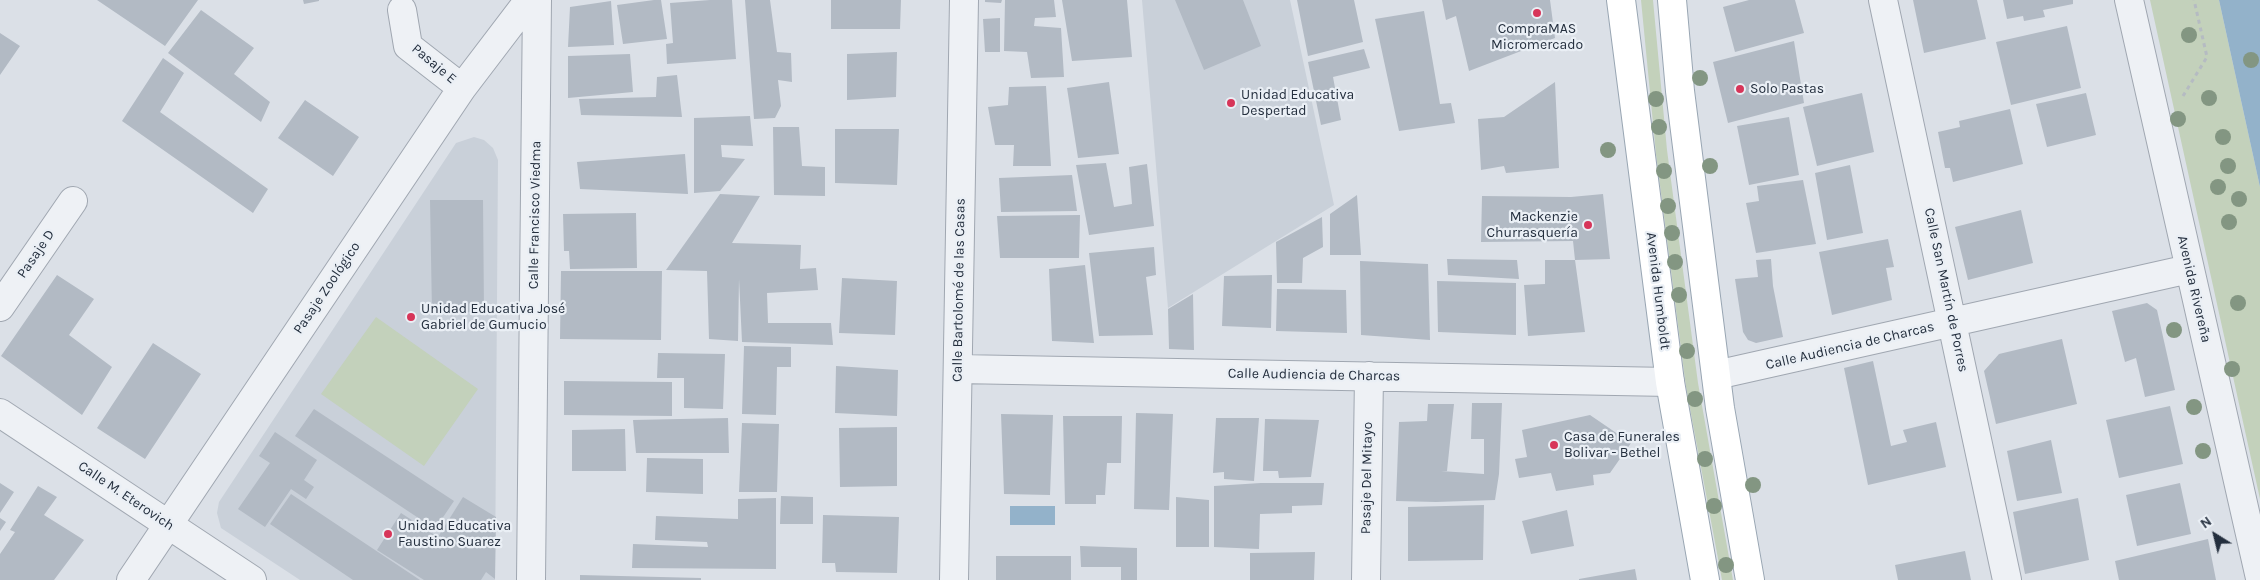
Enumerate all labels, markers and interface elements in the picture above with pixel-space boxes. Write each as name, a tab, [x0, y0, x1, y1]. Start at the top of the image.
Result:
marker: CompraMAS Micromercado	[1531, 7, 1543, 19]
place label: CompraMAS Micromercado	[1491, 21, 1583, 54]
street label: Pasaje E	[408, 40, 460, 88]
place label: Solo Pastas	[1750, 81, 1824, 97]
marker: Solo Pastas	[1734, 83, 1746, 95]
place label: Unidad Educativa Despertad	[1241, 87, 1354, 120]
marker: Unidad Educativa Despertad	[1225, 97, 1237, 109]
street label: Calle Francisco Viedma	[525, 141, 545, 289]
street label: Calle Bartolomé de las Casas	[949, 198, 969, 382]
street label: Calle San Martín de Porres	[1920, 206, 1972, 374]
place label: Mackenzie Churrasquería	[1487, 209, 1578, 242]
marker: Mackenzie Churrasquería	[1582, 219, 1594, 231]
street label: Pasaje D	[14, 227, 58, 281]
street label: Avenida Humboldt	[1642, 231, 1674, 351]
street label: Avenida Rivereña	[2174, 234, 2214, 344]
street label: Pasaje Zoológico	[290, 239, 364, 337]
place label: Unidad Educativa José Gabriel de Gumucio	[421, 301, 565, 334]
marker: Unidad Educativa José Gabriel de Gumucio	[405, 311, 417, 323]
street label: Calle Audiencia de Charcas	[1764, 318, 1936, 374]
street label: Calle Audiencia de Charcas	[1228, 365, 1400, 385]
street label: Pasaje Del Mitayo	[1358, 422, 1376, 534]
place label: Casa de Funerales Bolivar - Bethel	[1564, 429, 1680, 462]
marker: Casa de Funerales Bolivar - Bethel	[1548, 439, 1560, 451]
street label: Calle M. Eterovich	[75, 458, 177, 534]
north arrow	[2190, 510, 2240, 560]
text: N	[2197, 513, 2215, 532]
place label: Unidad Educativa Faustino Suarez	[398, 518, 511, 550]
marker: Unidad Educativa Faustino Suarez	[382, 528, 394, 540]

